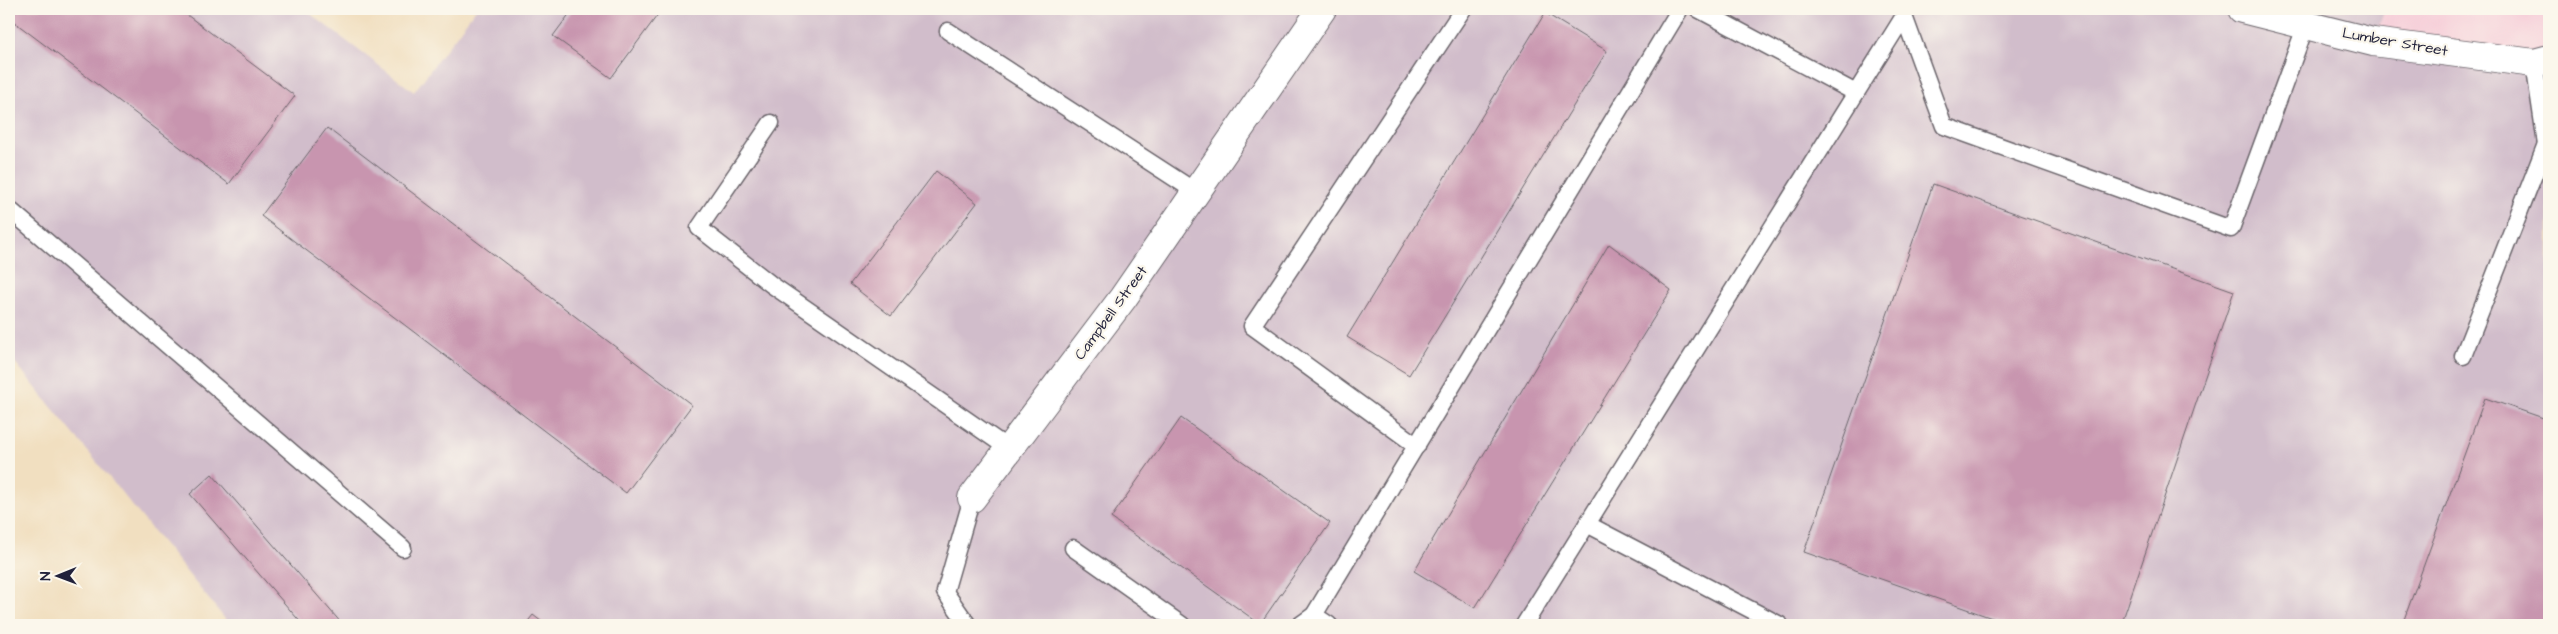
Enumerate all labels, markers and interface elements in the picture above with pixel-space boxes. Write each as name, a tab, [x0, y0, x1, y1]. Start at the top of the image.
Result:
street label: Lumber Street	[2341, 22, 2449, 62]
street label: Campbell Street	[1070, 262, 1152, 364]
north arrow	[32, 552, 82, 602]
text: N	[36, 571, 56, 581]

